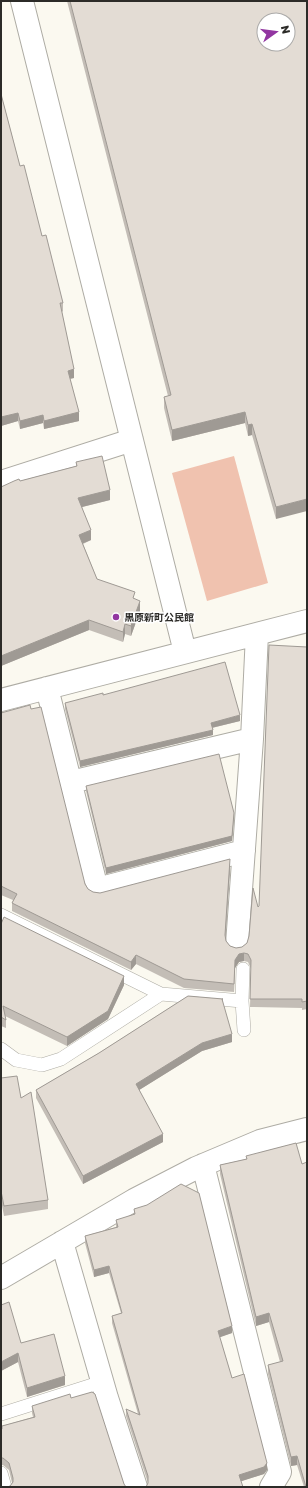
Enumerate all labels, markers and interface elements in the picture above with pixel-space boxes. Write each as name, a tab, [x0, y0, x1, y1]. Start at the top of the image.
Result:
north arrow	[256, 12, 296, 52]
text: N	[279, 24, 294, 35]
place label: 黒原新町公民館	[124, 611, 194, 623]
marker: 黒原新町公民館	[111, 612, 121, 622]

